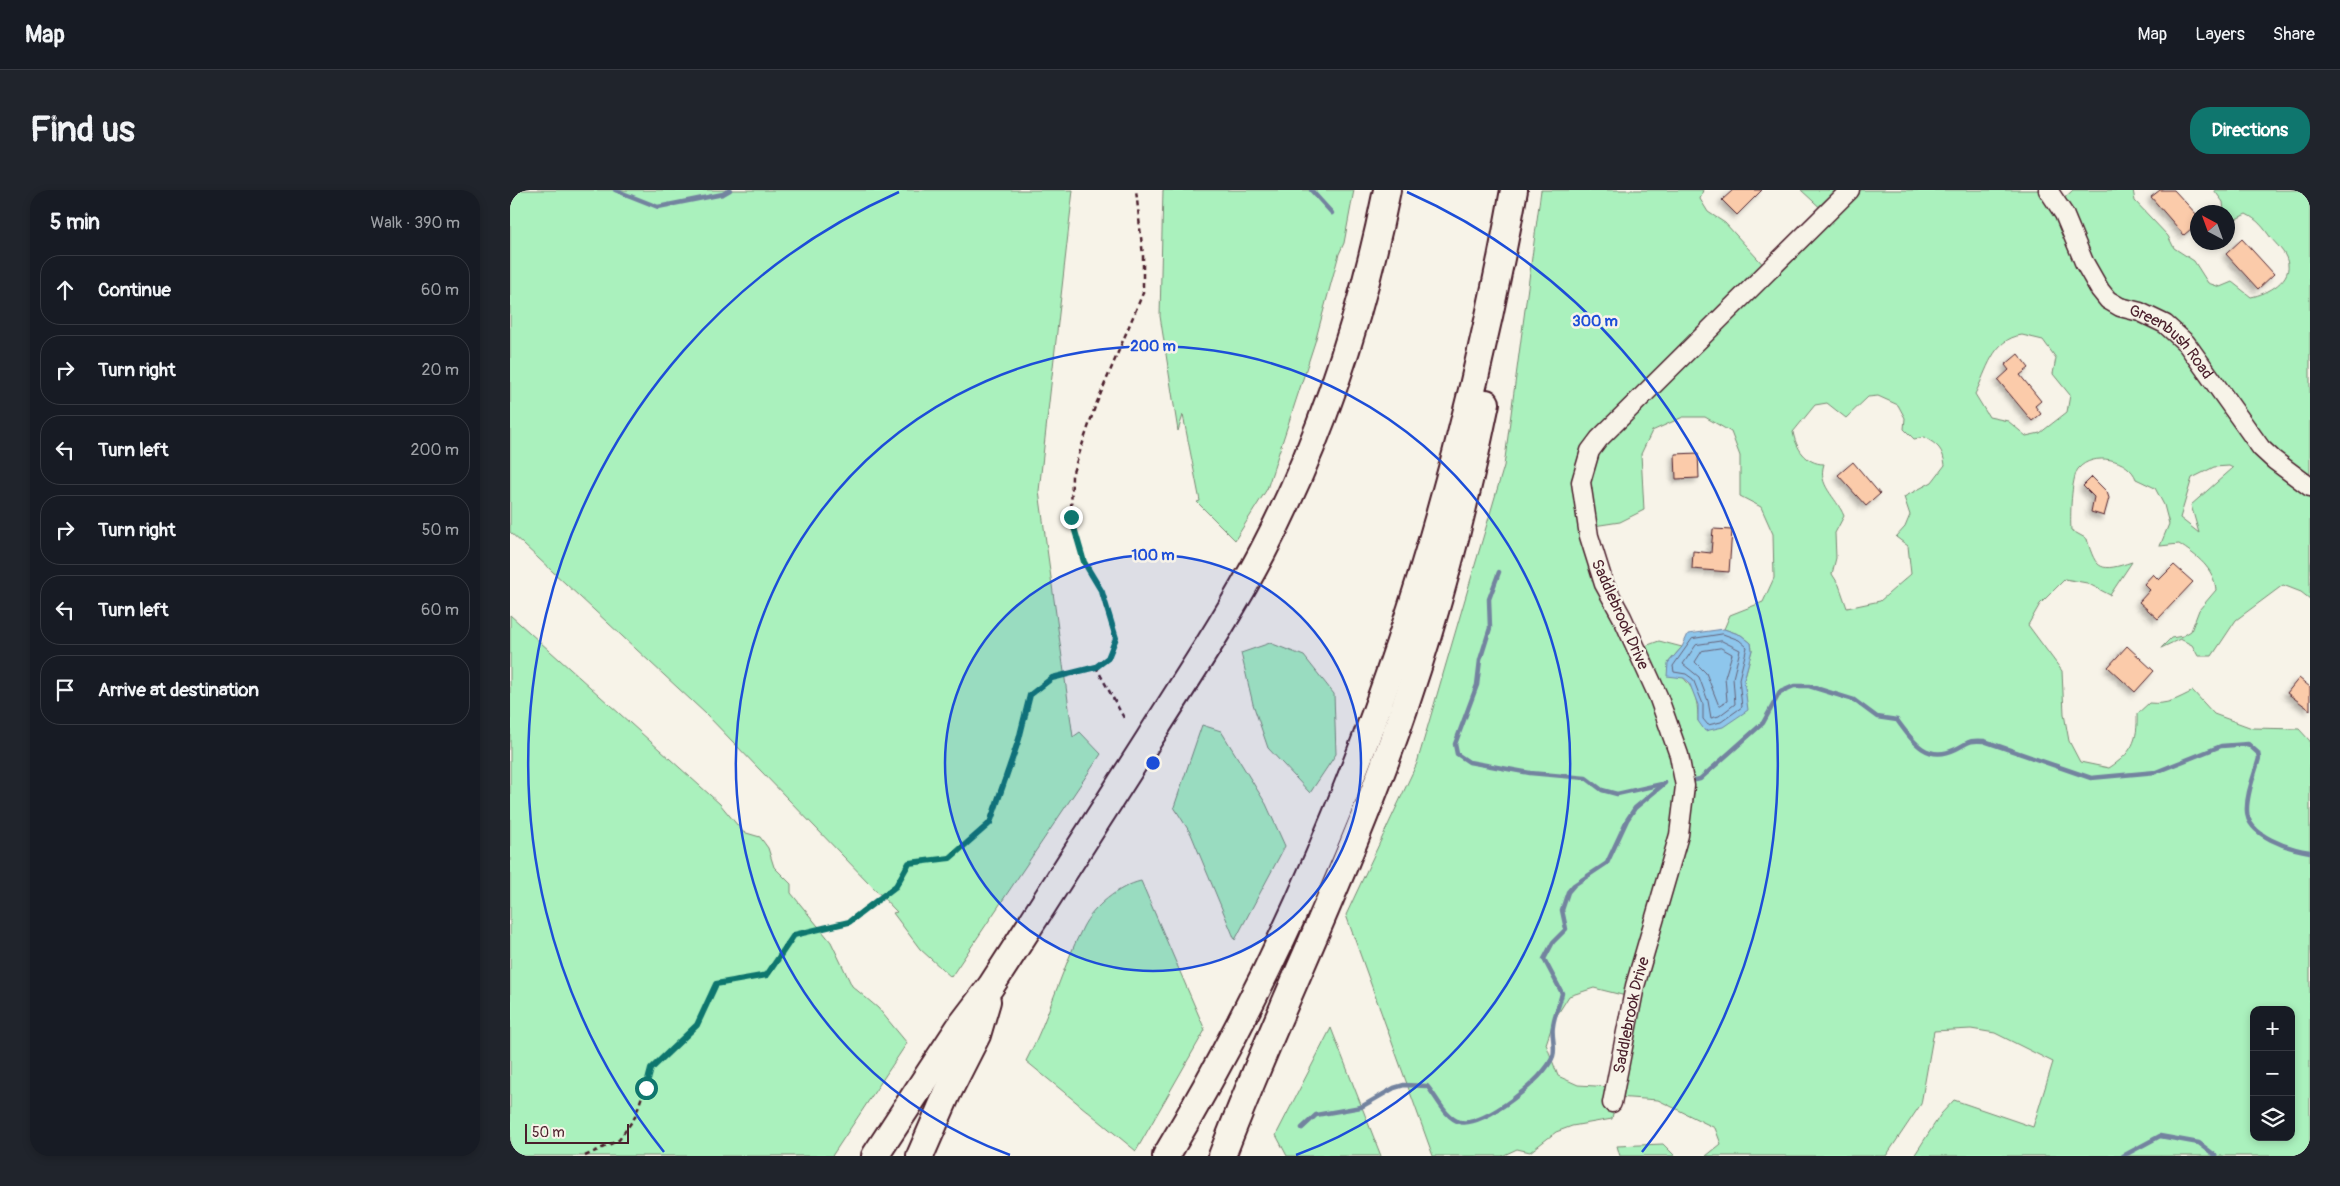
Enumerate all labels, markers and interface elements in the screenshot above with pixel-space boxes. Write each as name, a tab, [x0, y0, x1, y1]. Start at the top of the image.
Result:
text: Map	[25, 20, 65, 49]
text: Map	[2138, 23, 2167, 46]
text: Layers	[2195, 23, 2245, 46]
text: Share	[2273, 23, 2315, 46]
button: Directions	[2190, 107, 2310, 154]
text: Find us	[30, 108, 135, 152]
north arrow	[2190, 205, 2235, 250]
text: 5 min	[50, 209, 100, 236]
text: Walk · 390 m	[371, 213, 460, 233]
icon: ahead	[51, 276, 79, 304]
text: Continue	[98, 278, 171, 302]
text: 60 m	[421, 280, 459, 300]
street label: Greenbush Road	[2127, 301, 2217, 383]
text: 300 m	[1572, 312, 1618, 331]
text: 200 m	[1130, 337, 1176, 356]
icon: right	[51, 356, 79, 384]
text: Turn right	[98, 358, 176, 382]
text: 20 m	[421, 360, 459, 380]
icon: left	[51, 436, 79, 464]
text: Turn left	[98, 438, 168, 462]
text: 200 m	[411, 440, 459, 460]
route end	[1060, 506, 1083, 529]
icon: right	[51, 516, 79, 544]
text: Turn right	[98, 518, 176, 542]
text: 50 m	[422, 520, 459, 540]
text: 100 m	[1132, 546, 1174, 565]
street label: Saddlebrook Drive	[1587, 556, 1653, 673]
icon: left	[51, 596, 79, 624]
text: Turn left	[98, 598, 168, 622]
text: 60 m	[421, 600, 459, 620]
icon: arrive	[51, 676, 79, 704]
text: Arrive at destination	[98, 678, 259, 702]
centre of rings	[1144, 754, 1162, 772]
street label: Saddlebrook Drive	[1609, 954, 1654, 1075]
map controls	[2250, 1006, 2295, 1141]
button: +	[2250, 1006, 2295, 1051]
button: −	[2250, 1051, 2295, 1096]
route start	[635, 1077, 658, 1100]
button: layers	[2250, 1096, 2295, 1141]
scale bar	[525, 1121, 629, 1144]
text: 50 m	[532, 1124, 565, 1141]

